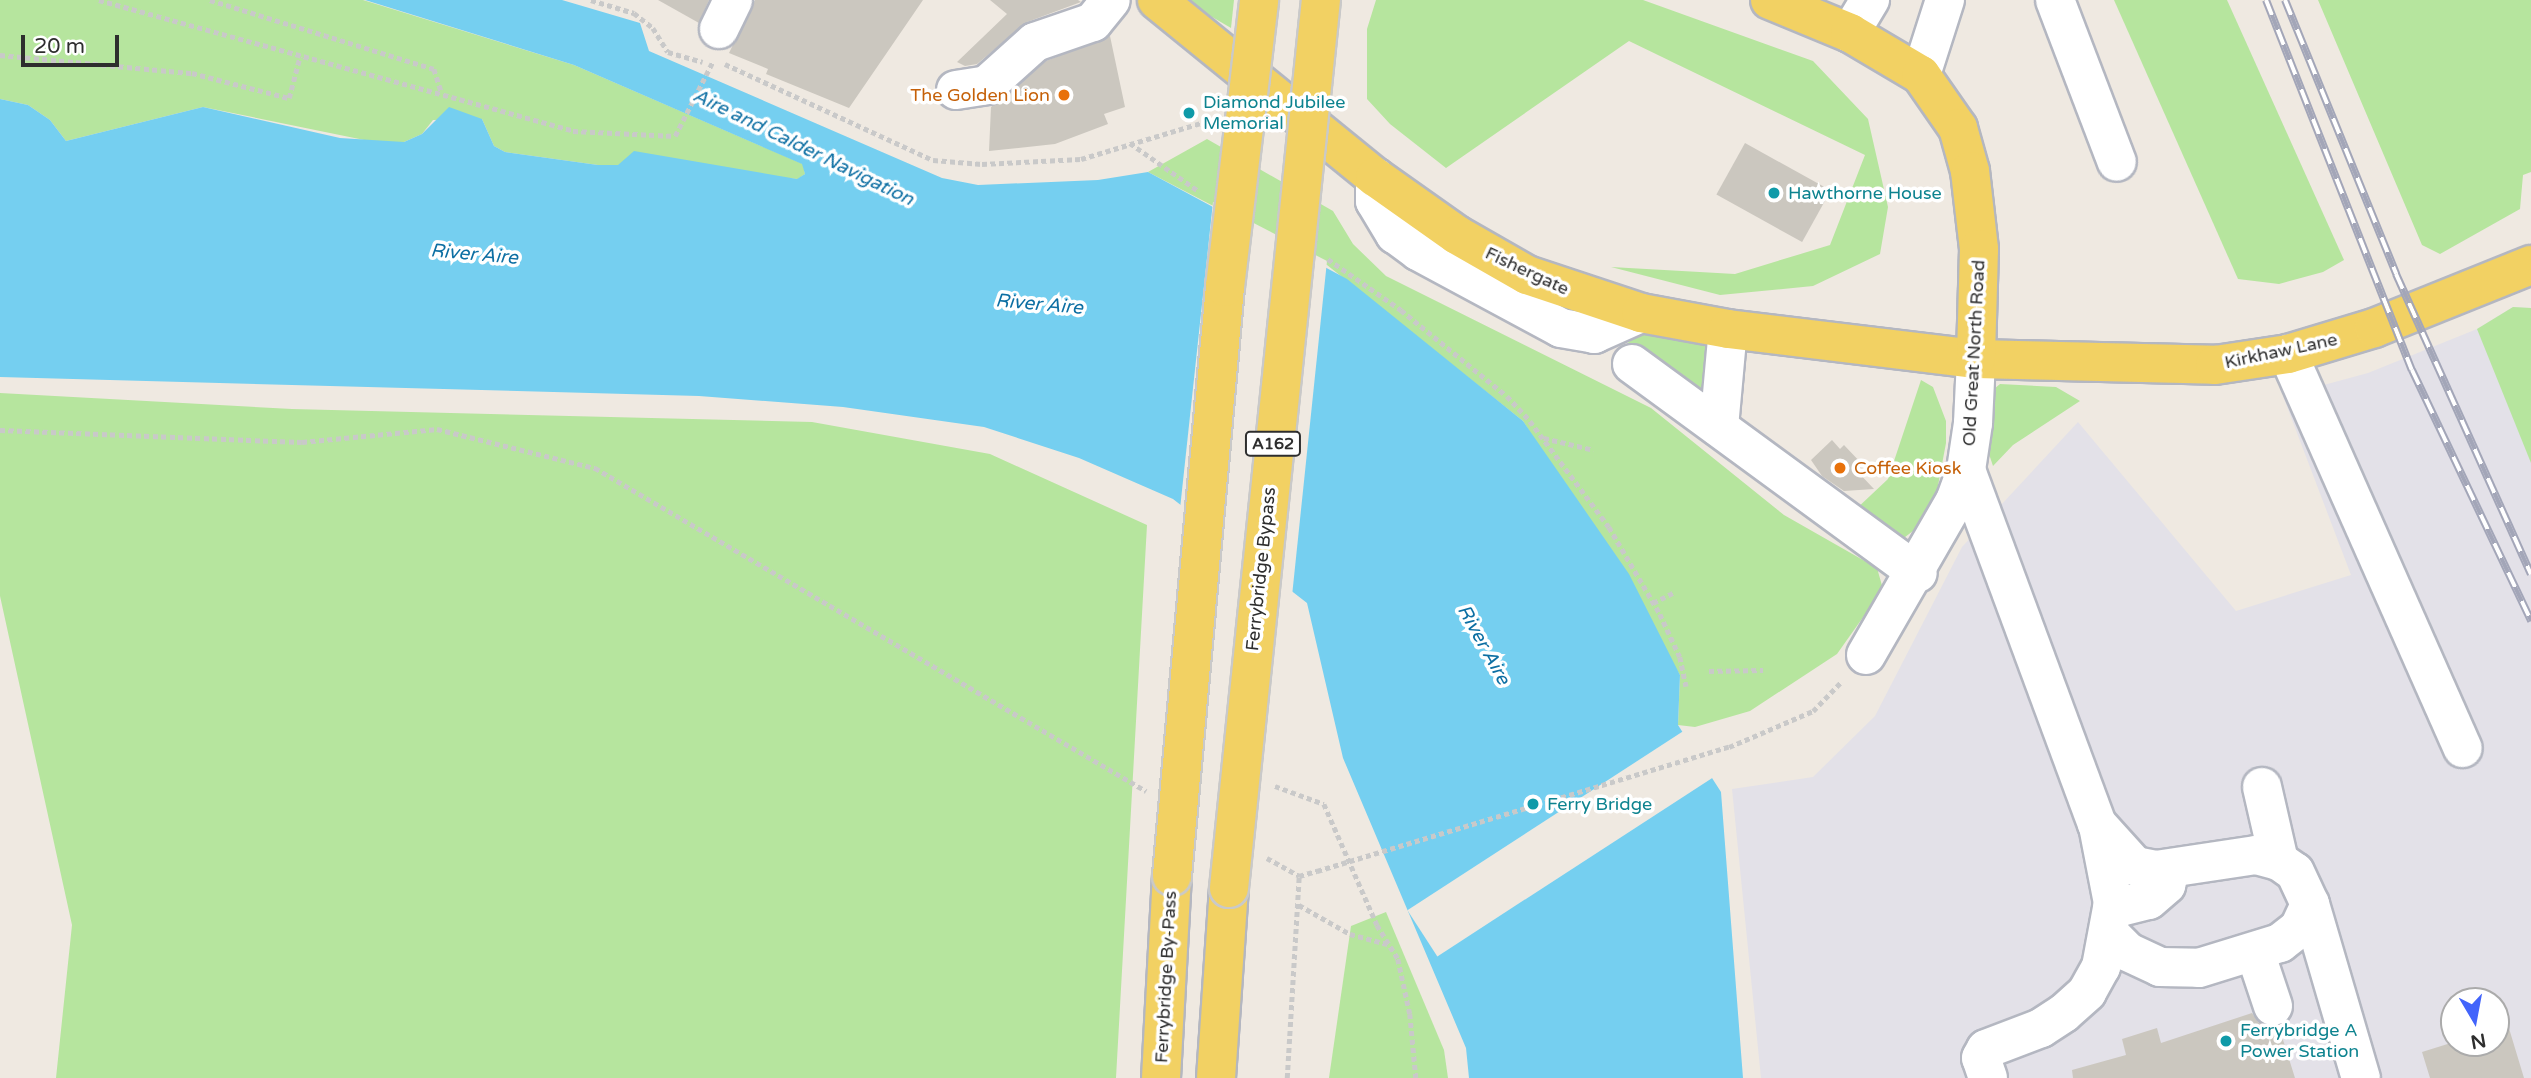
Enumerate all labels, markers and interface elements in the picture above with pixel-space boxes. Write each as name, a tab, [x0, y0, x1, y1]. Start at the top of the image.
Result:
scale bar	[24, 21, 122, 65]
text: 20 m	[34, 34, 85, 59]
place label: The Golden Lion	[910, 84, 1050, 106]
water label: Aire and Calder Navigation	[689, 85, 917, 211]
marker: The Golden Lion	[1056, 87, 1072, 103]
place label: Diamond Jubilee Memorial	[1203, 92, 1345, 134]
marker: Diamond Jubilee Memorial	[1181, 105, 1197, 121]
place label: Hawthorne House	[1788, 182, 1942, 204]
marker: Hawthorne House	[1766, 185, 1782, 201]
water label: River Aire	[429, 240, 519, 270]
street label: Fishergate	[1482, 242, 1572, 300]
street label: Old Great North Road	[1958, 259, 1990, 447]
water label: River Aire	[994, 290, 1084, 320]
street label: Kirkhaw Lane	[2223, 329, 2339, 373]
road number: A162	[1243, 432, 1303, 457]
place label: Coffee Kiosk	[1854, 457, 1961, 479]
marker: Coffee Kiosk	[1832, 460, 1848, 476]
street label: Ferrybridge Bypass	[1242, 486, 1280, 652]
water label: River Aire	[1452, 601, 1514, 689]
place label: Ferry Bridge	[1547, 793, 1652, 815]
marker: Ferry Bridge	[1525, 796, 1541, 812]
street label: Ferrybridge By-Pass	[1151, 890, 1181, 1064]
north arrow	[2440, 987, 2510, 1057]
place label: Ferrybridge A Power Station	[2240, 1020, 2359, 1062]
text: N	[2469, 1029, 2488, 1053]
marker: Ferrybridge A Power Station	[2218, 1033, 2234, 1049]

